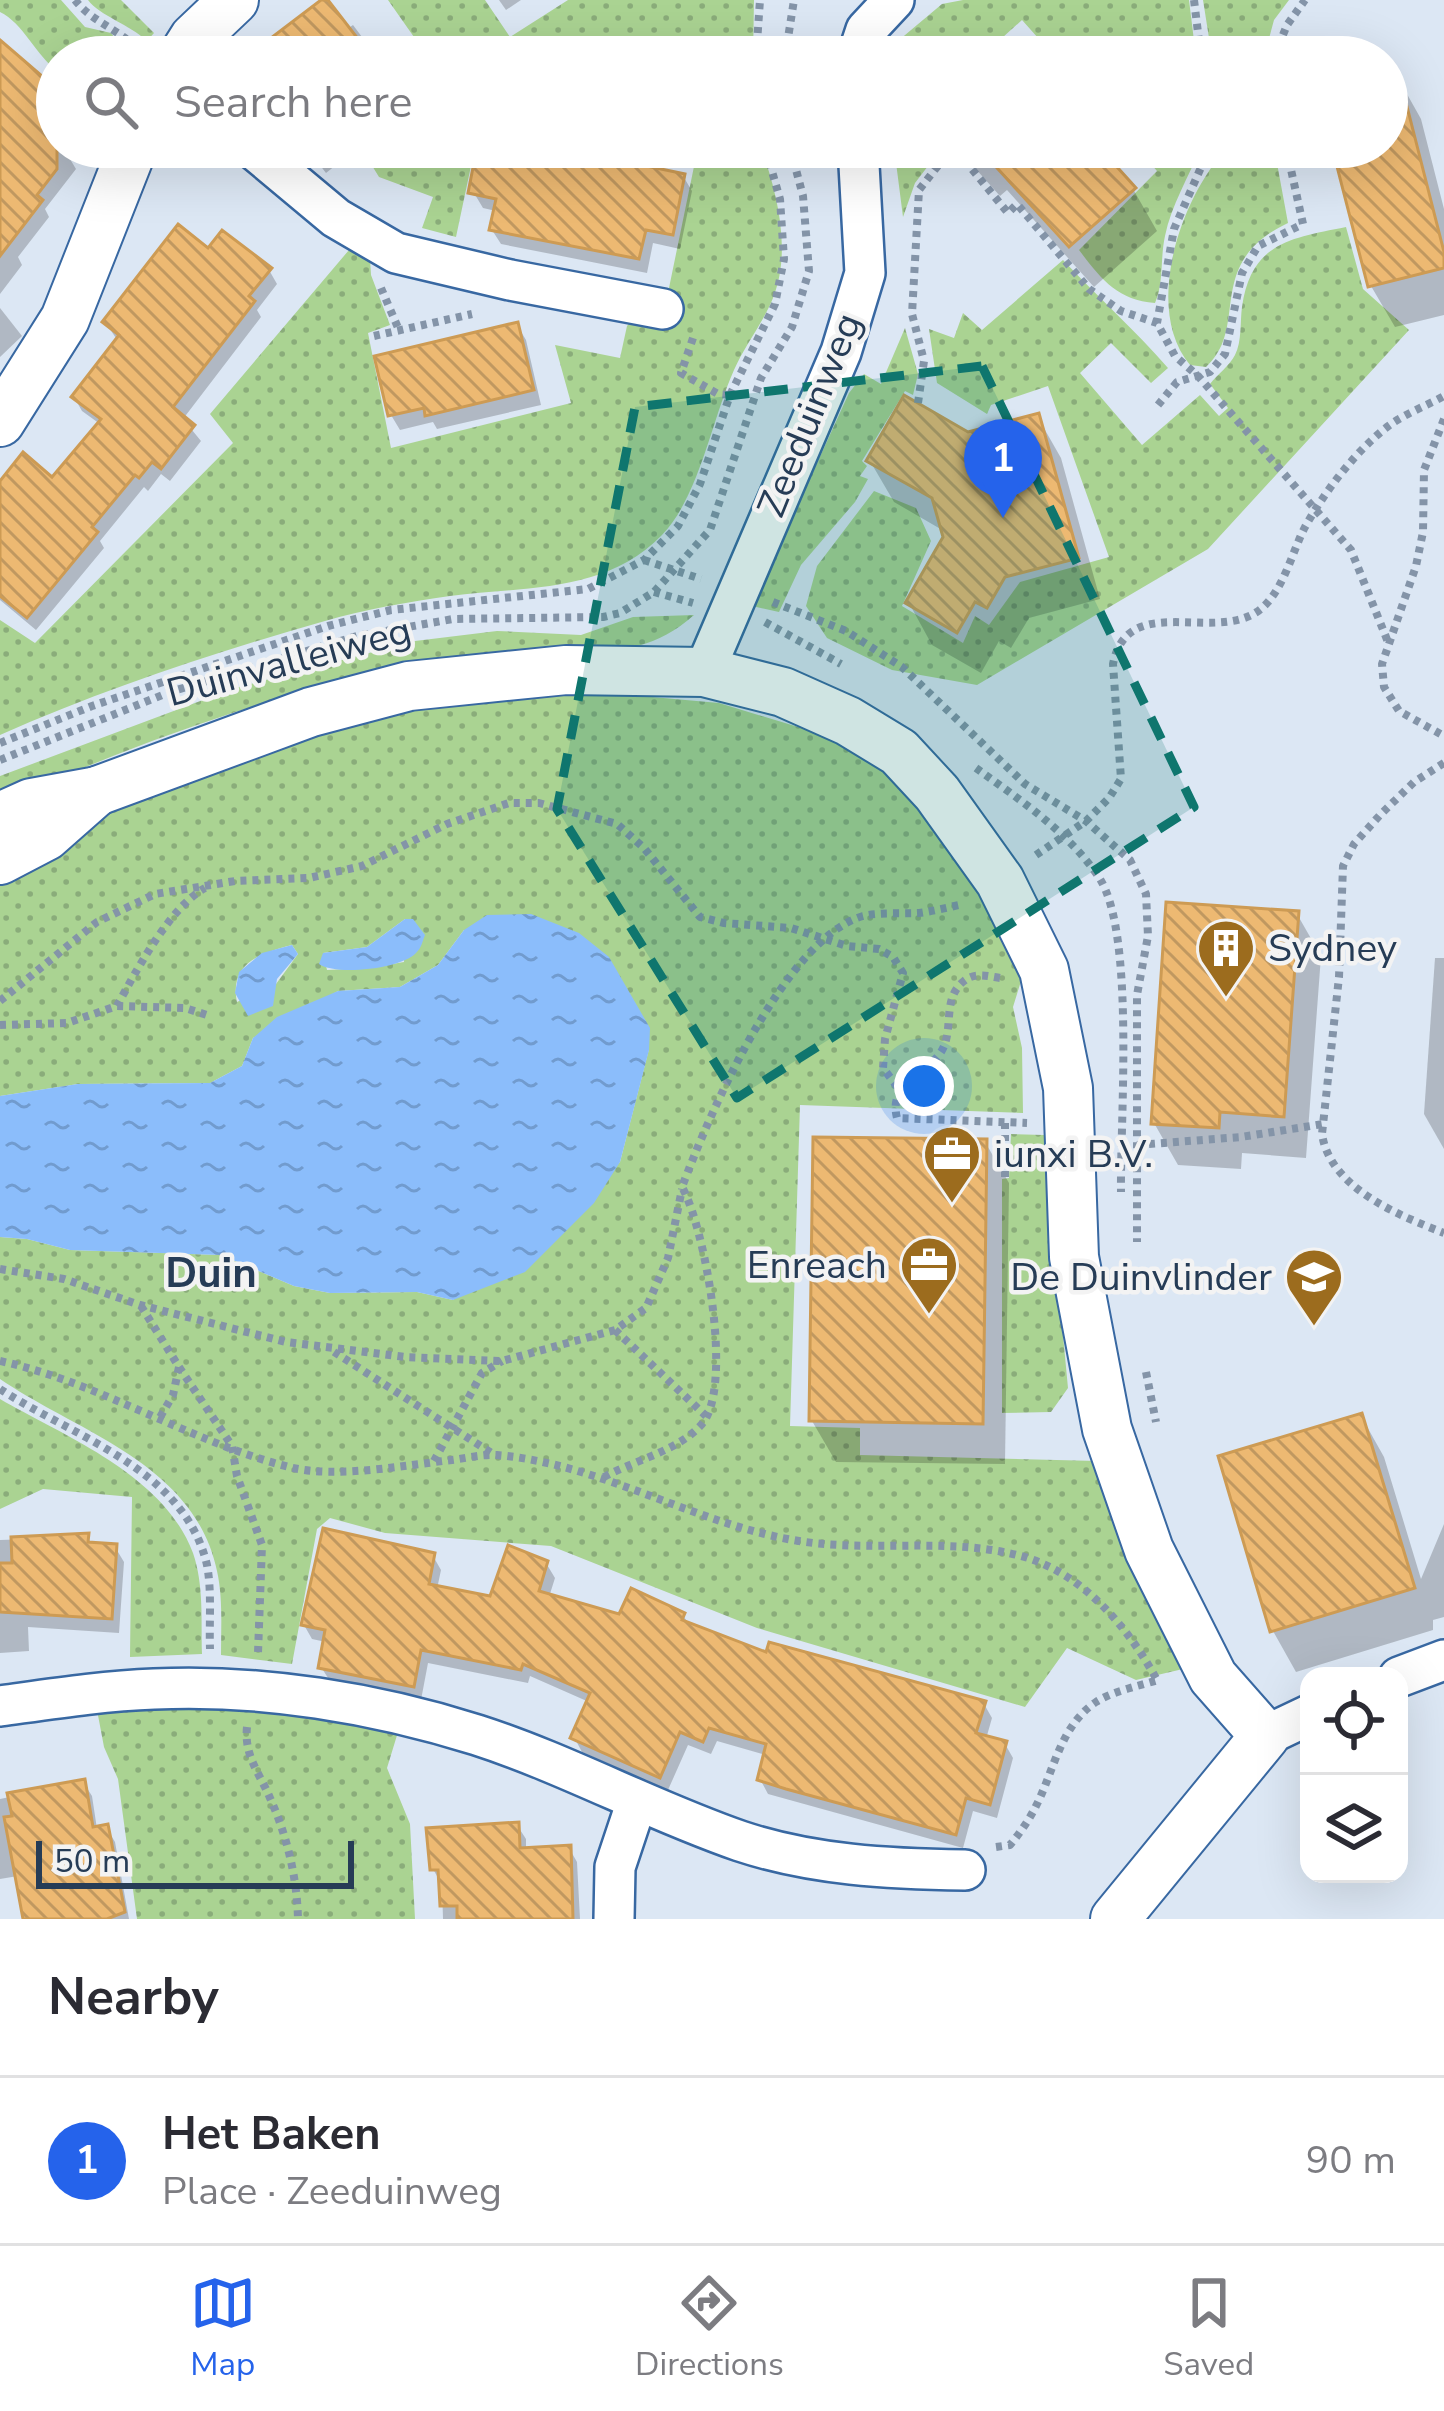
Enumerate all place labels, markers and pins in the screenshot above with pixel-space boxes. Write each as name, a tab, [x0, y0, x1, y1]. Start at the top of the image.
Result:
pin: 1	[964, 419, 1042, 518]
building icon: Sydney	[1195, 917, 1257, 999]
place label: Sydney	[1268, 922, 1397, 975]
office icon: iunxi B.V.	[921, 1123, 983, 1205]
place label: iunxi B.V.	[994, 1128, 1153, 1181]
office icon: Enreach	[898, 1234, 960, 1316]
place label: Enreach	[747, 1239, 887, 1292]
school or university icon: De Duinvlinder	[1283, 1246, 1345, 1328]
place label: De Duinvlinder	[1010, 1251, 1272, 1304]

